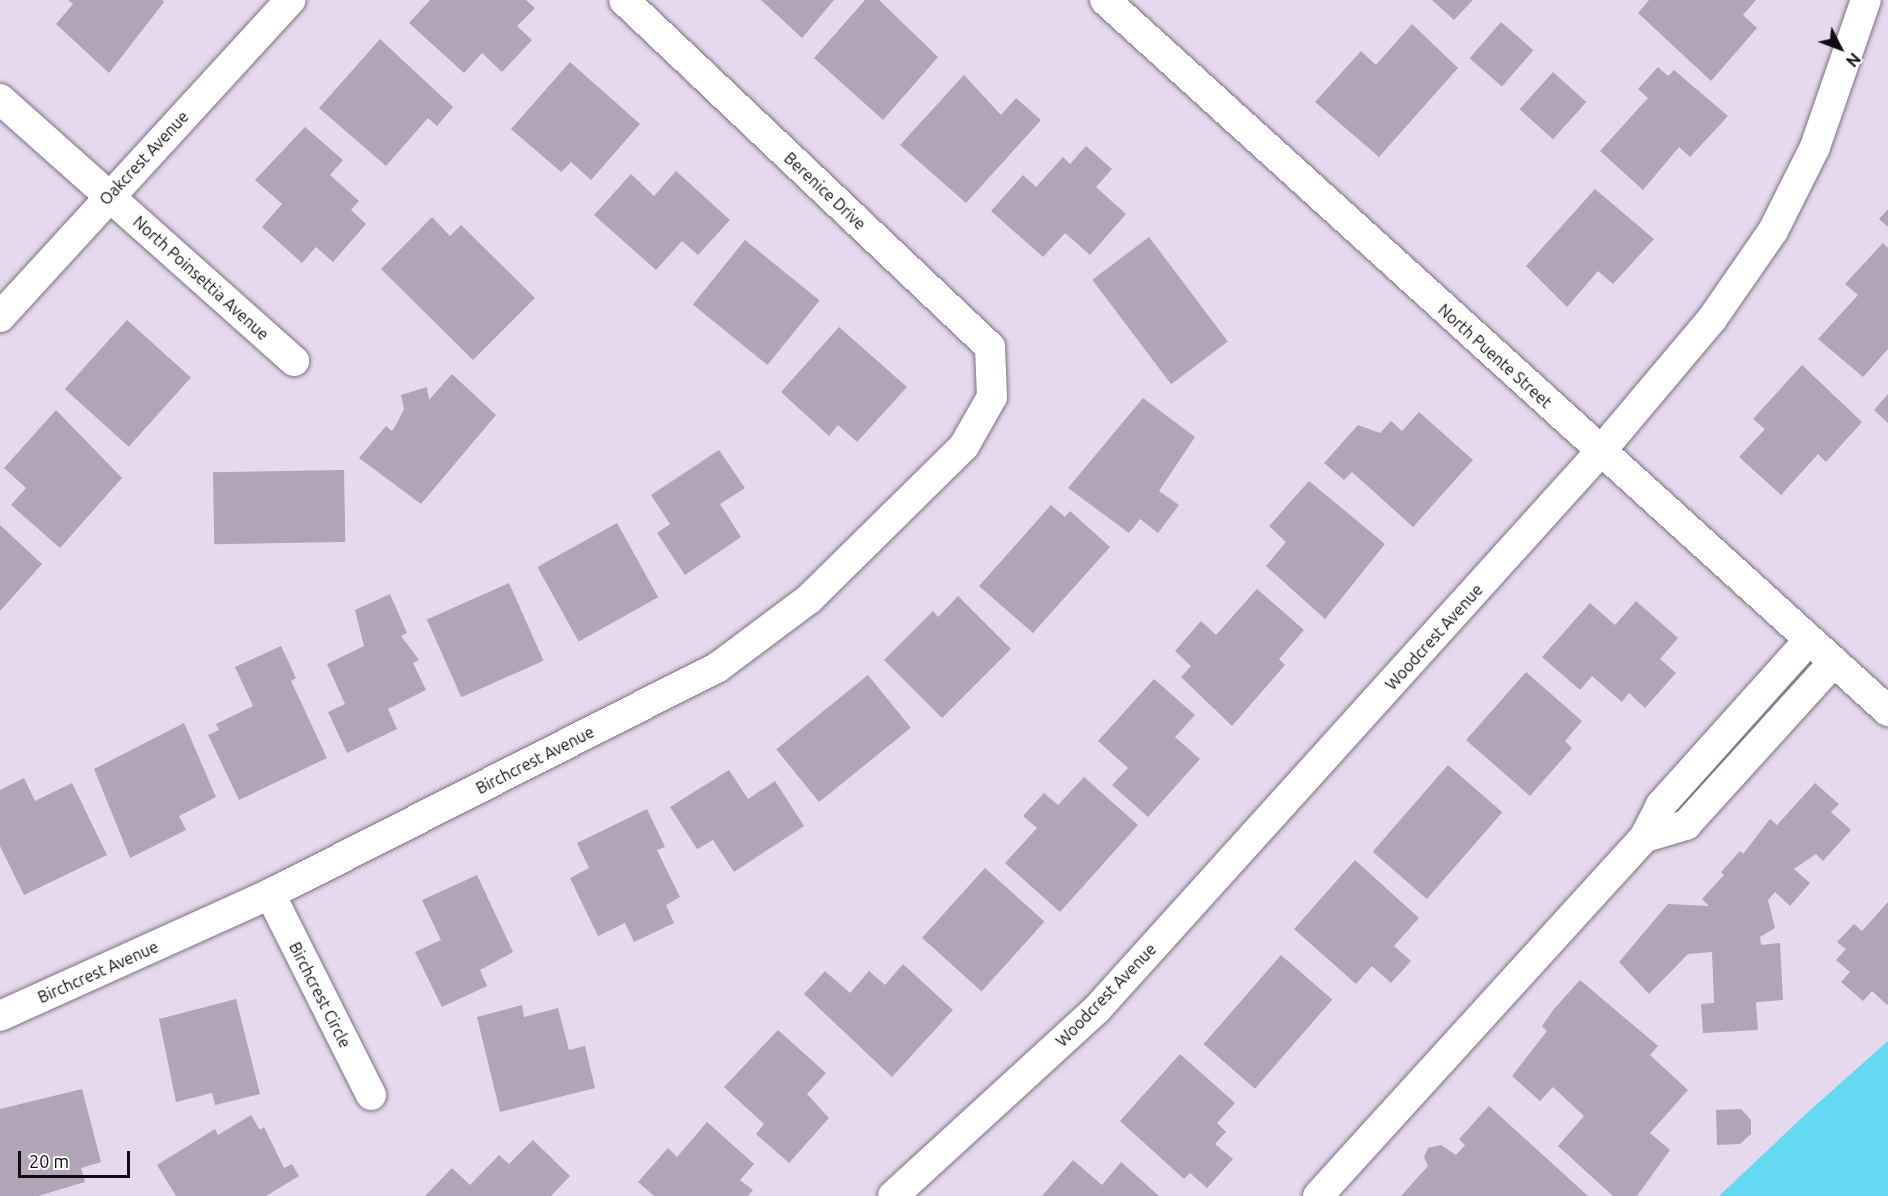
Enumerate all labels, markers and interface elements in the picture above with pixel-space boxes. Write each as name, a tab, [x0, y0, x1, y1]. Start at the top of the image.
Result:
north arrow	[1810, 18, 1870, 78]
text: N	[1843, 50, 1864, 71]
street label: Oakcrest Avenue	[96, 107, 192, 209]
street label: Berenice Drive	[780, 148, 870, 234]
street label: North Poinsettia Avenue	[129, 212, 273, 344]
street label: North Puente Street	[1434, 300, 1556, 412]
street label: Woodcrest Avenue	[1381, 580, 1487, 694]
street label: Birchcrest Avenue	[473, 722, 597, 798]
street label: Birchcrest Avenue	[35, 937, 161, 1007]
street label: Birchcrest Circle	[285, 939, 355, 1051]
street label: Woodcrest Avenue	[1052, 940, 1160, 1050]
scale bar	[21, 1139, 134, 1177]
text: 20 m	[29, 1151, 69, 1171]

